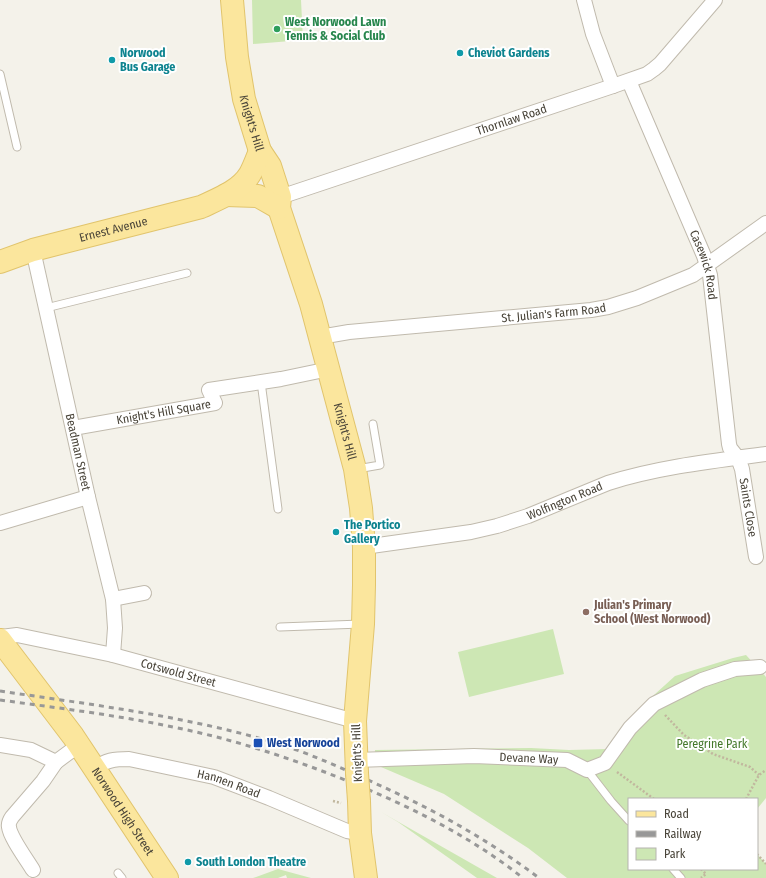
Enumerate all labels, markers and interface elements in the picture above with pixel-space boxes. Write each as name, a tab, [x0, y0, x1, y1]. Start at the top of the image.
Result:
place label: West Norwood Lawn Tennis & Social Club	[285, 15, 386, 43]
marker: West Norwood Lawn Tennis & Social Club	[272, 24, 282, 34]
place label: Norwood Bus Garage	[120, 46, 175, 74]
place label: Cheviot Gardens	[468, 46, 550, 60]
marker: Cheviot Gardens	[455, 48, 465, 58]
marker: Norwood Bus Garage	[107, 55, 117, 65]
street label: Knight's Hill	[236, 94, 267, 153]
street label: Thornlaw Road	[474, 102, 548, 138]
street label: Ernest Avenue	[78, 214, 149, 245]
street label: Casewick Road	[687, 228, 720, 300]
street label: St. Julian's Farm Road	[501, 300, 607, 325]
street label: Knight's Hill Square	[115, 397, 212, 427]
street label: Knight's Hill	[331, 402, 359, 461]
street label: Beadman Street	[63, 412, 93, 492]
street label: Saints Close	[737, 477, 760, 538]
street label: Wolfington Road	[525, 479, 605, 523]
place label: The Portico Gallery	[344, 518, 401, 546]
marker: The Portico Gallery	[331, 527, 341, 537]
place label: Julian's Primary School (West Norwood)	[593, 598, 711, 626]
marker: Julian's Primary School (West Norwood)	[581, 607, 591, 617]
street label: Cotswold Street	[139, 656, 218, 690]
street label: Knight's Hill	[349, 724, 365, 782]
place label: West Norwood	[267, 736, 340, 750]
marker: West Norwood	[252, 737, 264, 749]
park label: Peregrine Park	[677, 737, 748, 751]
street label: Devane Way	[499, 750, 559, 767]
street label: Norwood High Street	[89, 765, 157, 858]
street label: Hannen Road	[196, 767, 262, 801]
legend	[628, 798, 758, 870]
text: Road	[664, 807, 689, 821]
text: Railway	[664, 827, 702, 841]
text: Park	[664, 847, 686, 861]
place label: South London Theatre	[196, 855, 306, 869]
marker: South London Theatre	[183, 857, 193, 867]

